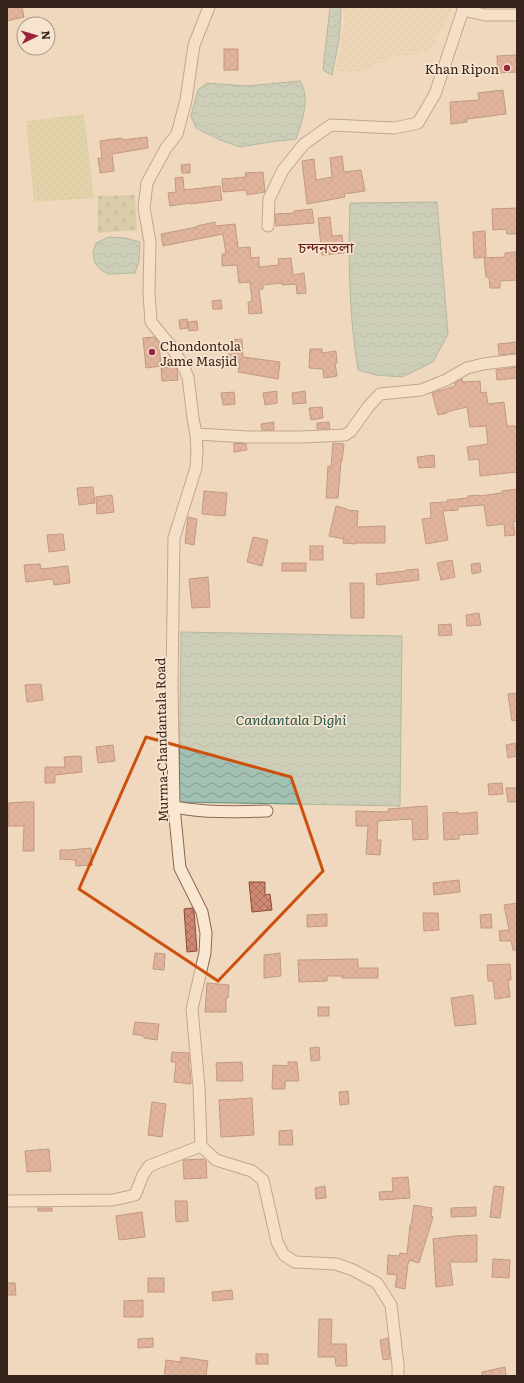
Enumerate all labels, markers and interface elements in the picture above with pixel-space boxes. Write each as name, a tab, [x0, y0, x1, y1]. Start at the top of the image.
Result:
north arrow	[16, 16, 56, 56]
text: N	[39, 30, 55, 40]
place label: Khan Ripon	[425, 59, 499, 78]
marker: Khan Ripon	[502, 63, 512, 73]
district label: চন্দনতলা	[297, 235, 355, 258]
place label: Chondontola Jame Masjid	[160, 336, 241, 370]
marker: Chondontola Jame Masjid	[147, 347, 157, 357]
street label: Murma-Chandantala Road	[150, 657, 172, 822]
water label: Candantala Dighi	[236, 709, 347, 729]

